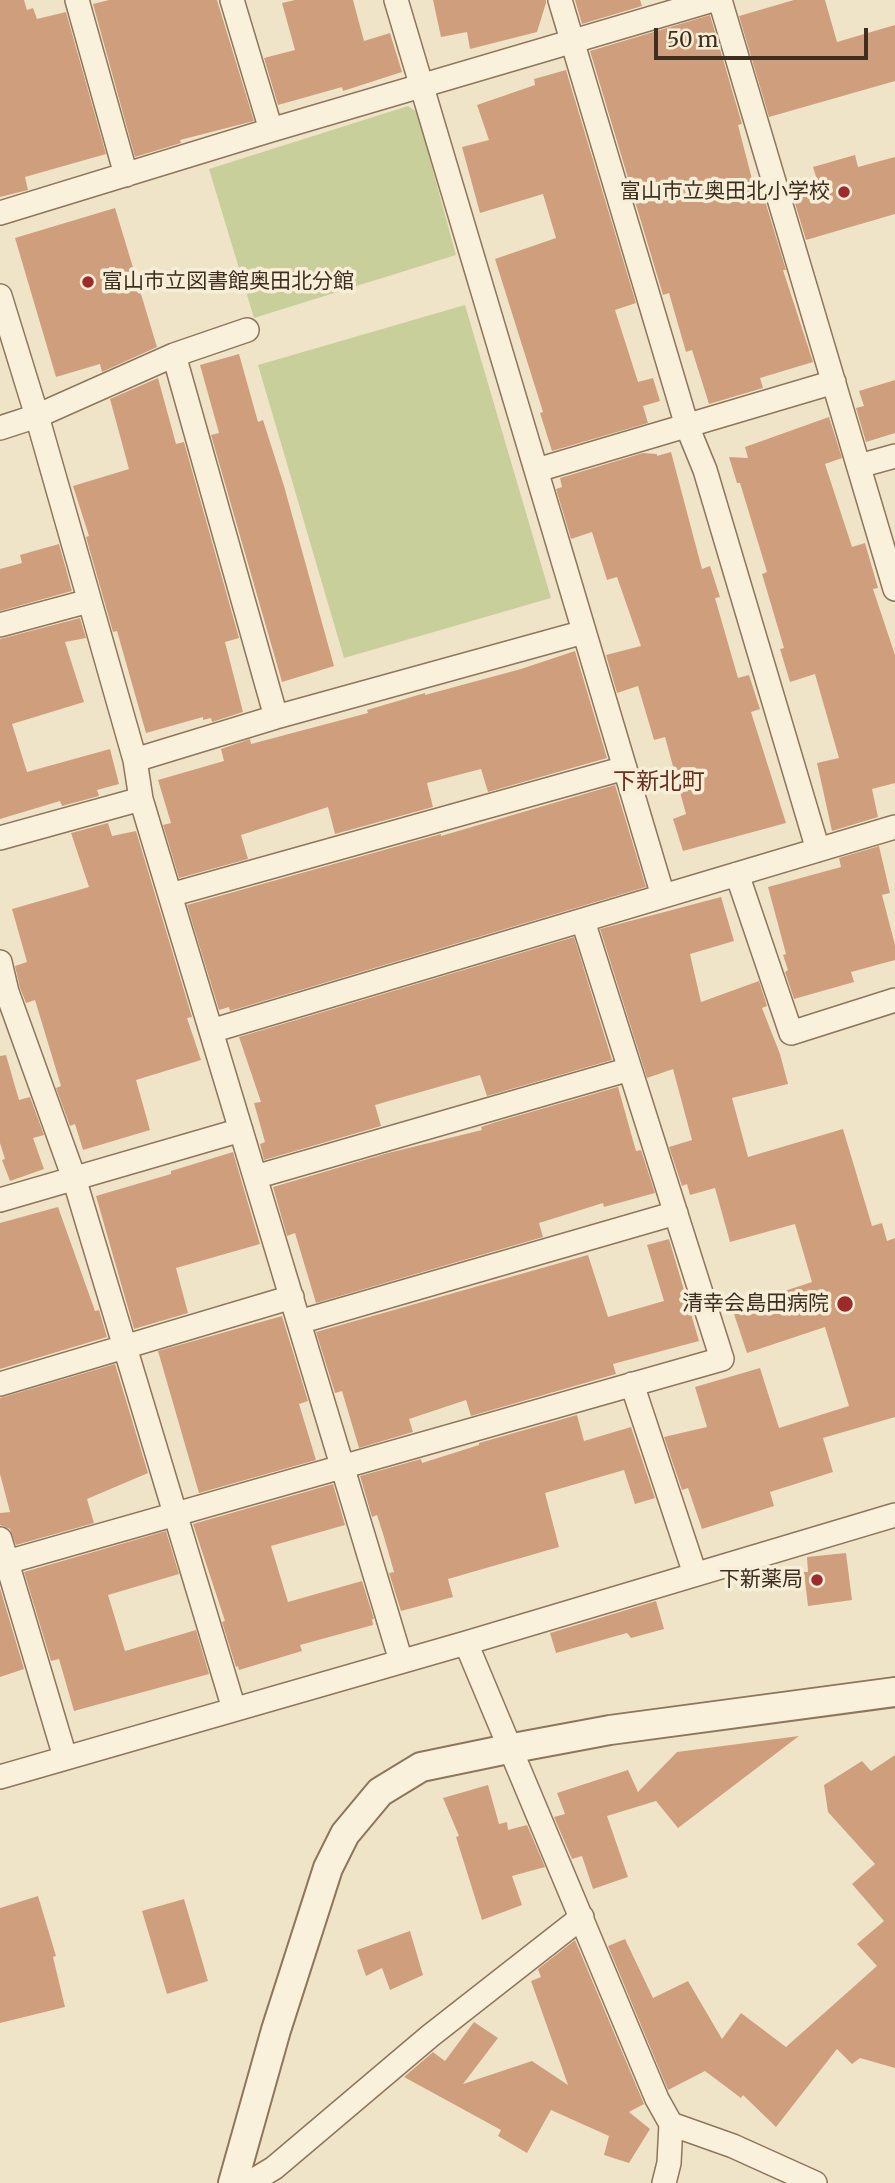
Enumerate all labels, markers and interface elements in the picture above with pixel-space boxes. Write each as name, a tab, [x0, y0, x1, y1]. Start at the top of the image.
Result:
scale bar	[657, 14, 870, 58]
text: 50 m	[667, 26, 718, 53]
place label: 富山市立奥田北小学校	[620, 179, 830, 205]
marker: 富山市立奥田北小学校	[836, 184, 852, 200]
place label: 富山市立図書館奥田北分館	[102, 269, 354, 295]
marker: 富山市立図書館奥田北分館	[80, 274, 96, 290]
district label: 下新北町	[613, 768, 705, 796]
place label: 清幸会島田病院	[682, 1291, 829, 1317]
marker: 清幸会島田病院	[835, 1294, 855, 1314]
place label: 下新薬局	[719, 1567, 803, 1593]
marker: 下新薬局	[809, 1572, 825, 1588]

